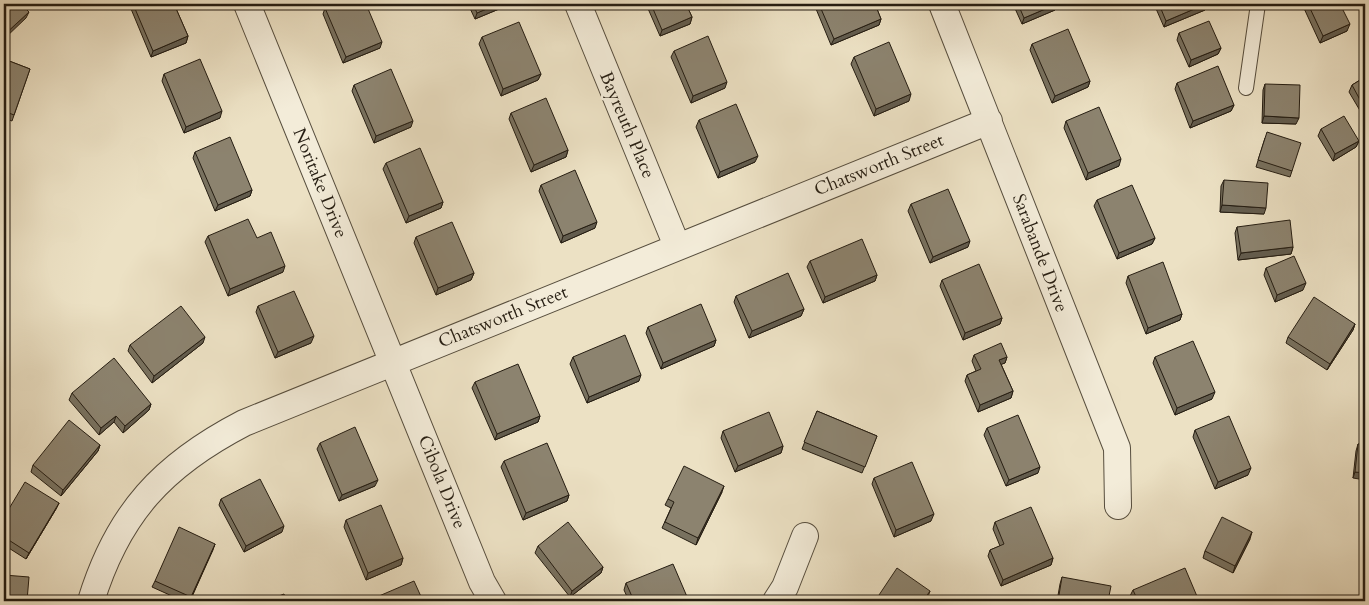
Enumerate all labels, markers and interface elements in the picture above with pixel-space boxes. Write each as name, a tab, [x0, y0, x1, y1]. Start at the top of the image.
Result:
street label: Bayreuth Place	[593, 68, 661, 182]
street label: Noritake Drive	[287, 124, 353, 242]
street label: Chatsworth Street	[811, 128, 948, 202]
street label: Sarabande Drive	[1006, 190, 1074, 316]
street label: Chatsworth Street	[435, 280, 572, 354]
street label: Cibola Drive	[412, 431, 472, 533]

